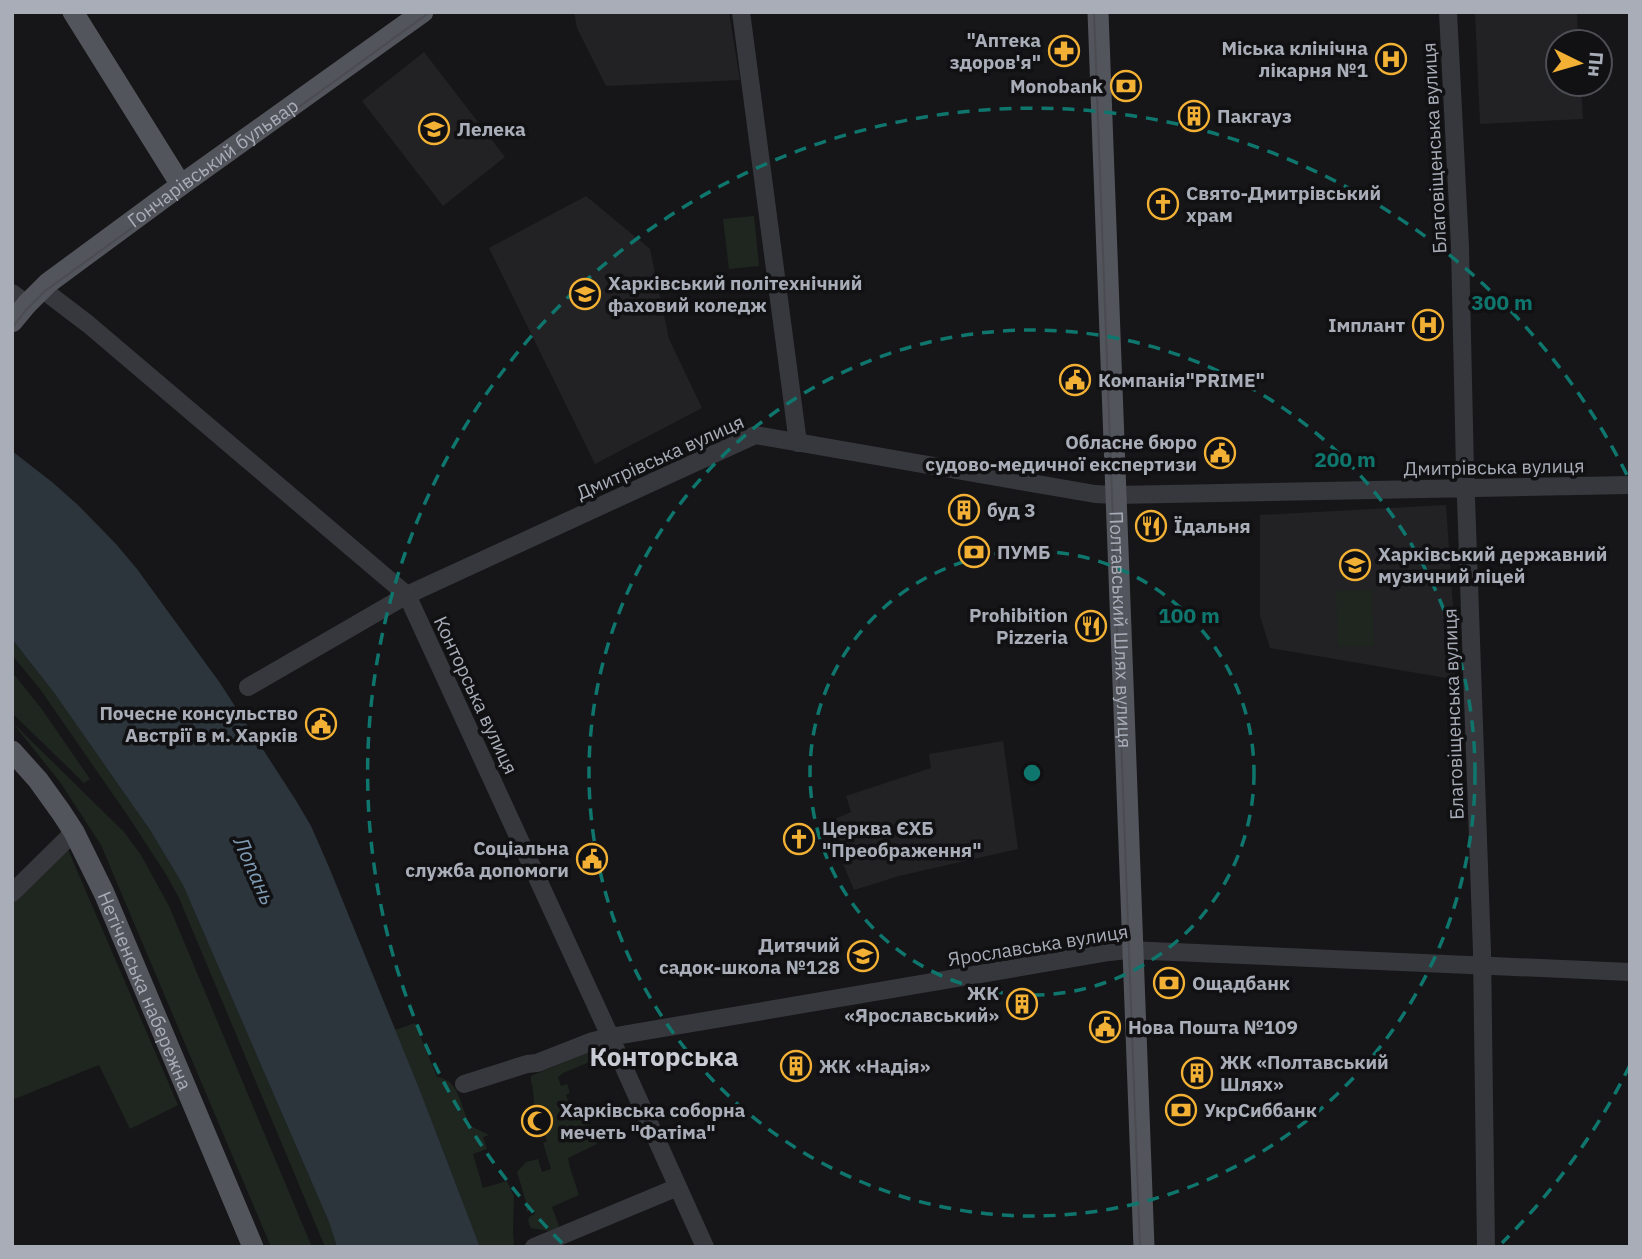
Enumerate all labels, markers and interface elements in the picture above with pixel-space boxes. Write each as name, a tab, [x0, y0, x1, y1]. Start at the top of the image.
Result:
place label: "Аптека здоров'я"	[949, 28, 1041, 74]
north arrow	[1544, 28, 1614, 98]
pharmacy icon: "Аптека здоров'я"	[1047, 34, 1081, 68]
place label: Міська клінічна лікарня №1	[1221, 36, 1369, 82]
hospital icon: Міська клінічна лікарня №1	[1374, 42, 1408, 76]
street label: Благовіщенська вулиця	[1416, 42, 1452, 254]
text: Пн	[1583, 51, 1609, 78]
bank icon: Monobank	[1109, 69, 1143, 103]
place label: Monobank	[1010, 74, 1103, 98]
street label: Гончарівський бульвар	[122, 93, 303, 233]
building icon: Пакгауз	[1177, 99, 1211, 133]
place label: Пакгауз	[1217, 104, 1292, 128]
school or university icon: Лелека	[417, 112, 451, 146]
place label: Лелека	[457, 117, 526, 141]
place label: Свято-Дмитрівський храм	[1186, 181, 1381, 227]
church icon: Свято-Дмитрівський храм	[1146, 187, 1180, 221]
place label: Харківський політехнічний фаховий коледж	[608, 271, 862, 317]
school or university icon: Харківський політехнічний фаховий коледж	[568, 277, 602, 311]
text: 300 m	[1471, 288, 1533, 316]
hospital icon: Імплант	[1411, 308, 1445, 342]
place label: Імплант	[1328, 313, 1405, 337]
public building icon: Компанія"PRIME"	[1058, 363, 1092, 397]
place label: Компанія"PRIME"	[1098, 368, 1265, 392]
street label: Дмитрівська вулиця	[572, 409, 748, 505]
place label: Обласне бюро судово-медичної експертизи	[925, 430, 1197, 476]
public building icon: Обласне бюро судово-медичної експертизи	[1203, 436, 1237, 470]
text: 200 m	[1314, 445, 1376, 473]
street label: Дмитрівська вулиця	[1403, 453, 1585, 481]
building icon: буд 3	[947, 493, 981, 527]
place label: буд 3	[987, 498, 1036, 522]
restaurant icon: Їдальня	[1134, 509, 1168, 543]
street label: Полтавський Шлях вулиця	[1105, 511, 1137, 749]
place label: Їдальня	[1174, 514, 1251, 538]
bank icon: ПУМБ	[957, 535, 991, 569]
place label: ПУМБ	[997, 540, 1051, 564]
place label: Харківський державний музичний ліцей	[1378, 542, 1607, 588]
school or university icon: Харківський державний музичний ліцей	[1338, 548, 1372, 582]
text: 100 m	[1158, 601, 1220, 629]
place label: Prohibition Pizzeria	[969, 603, 1068, 649]
street label: Благовіщенська вулиця	[1437, 608, 1469, 820]
restaurant icon: Prohibition Pizzeria	[1074, 609, 1108, 643]
street label: Конторська вулиця	[429, 612, 523, 778]
place label: Почесне консульство Австрії в м. Харків	[99, 701, 298, 747]
public building icon: Почесне консульство Австрії в м. Харків	[304, 707, 338, 741]
centre of rings	[1020, 761, 1044, 785]
place label: Церква ЄХБ "Преображення"	[822, 816, 982, 862]
church icon: Церква ЄХБ "Преображення"	[782, 822, 816, 856]
water label: Лопань	[227, 831, 282, 909]
place label: Соціальна служба допомоги	[405, 836, 569, 882]
public building icon: Соціальна служба допомоги	[575, 842, 609, 876]
street label: Нетіченська набережна	[93, 888, 197, 1093]
street label: Ярославська вулиця	[946, 919, 1130, 971]
place label: Дитячий садок-школа №128	[659, 933, 840, 979]
school or university icon: Дитячий садок-школа №128	[846, 939, 880, 973]
bank icon: Ощадбанк	[1152, 966, 1186, 1000]
place label: Ощадбанк	[1192, 971, 1290, 995]
place label: ЖК «Ярославський»	[844, 981, 999, 1027]
building icon: ЖК «Ярославський»	[1005, 987, 1039, 1021]
public building icon: Нова Пошта №109	[1088, 1010, 1122, 1044]
place label: Нова Пошта №109	[1128, 1015, 1298, 1039]
district label: Конторська	[590, 1039, 739, 1073]
building icon: ЖК «Надія»	[779, 1049, 813, 1083]
place label: ЖК «Полтавський Шлях»	[1220, 1050, 1389, 1096]
place label: ЖК «Надія»	[819, 1054, 930, 1078]
building icon: ЖК «Полтавський Шлях»	[1180, 1056, 1214, 1090]
bank icon: УкрСиббанк	[1164, 1093, 1198, 1127]
place label: Харківська соборна мечеть "Фатіма"	[560, 1098, 746, 1144]
place label: УкрСиббанк	[1204, 1098, 1317, 1122]
mosque icon: Харківська соборна мечеть "Фатіма"	[520, 1104, 554, 1138]

